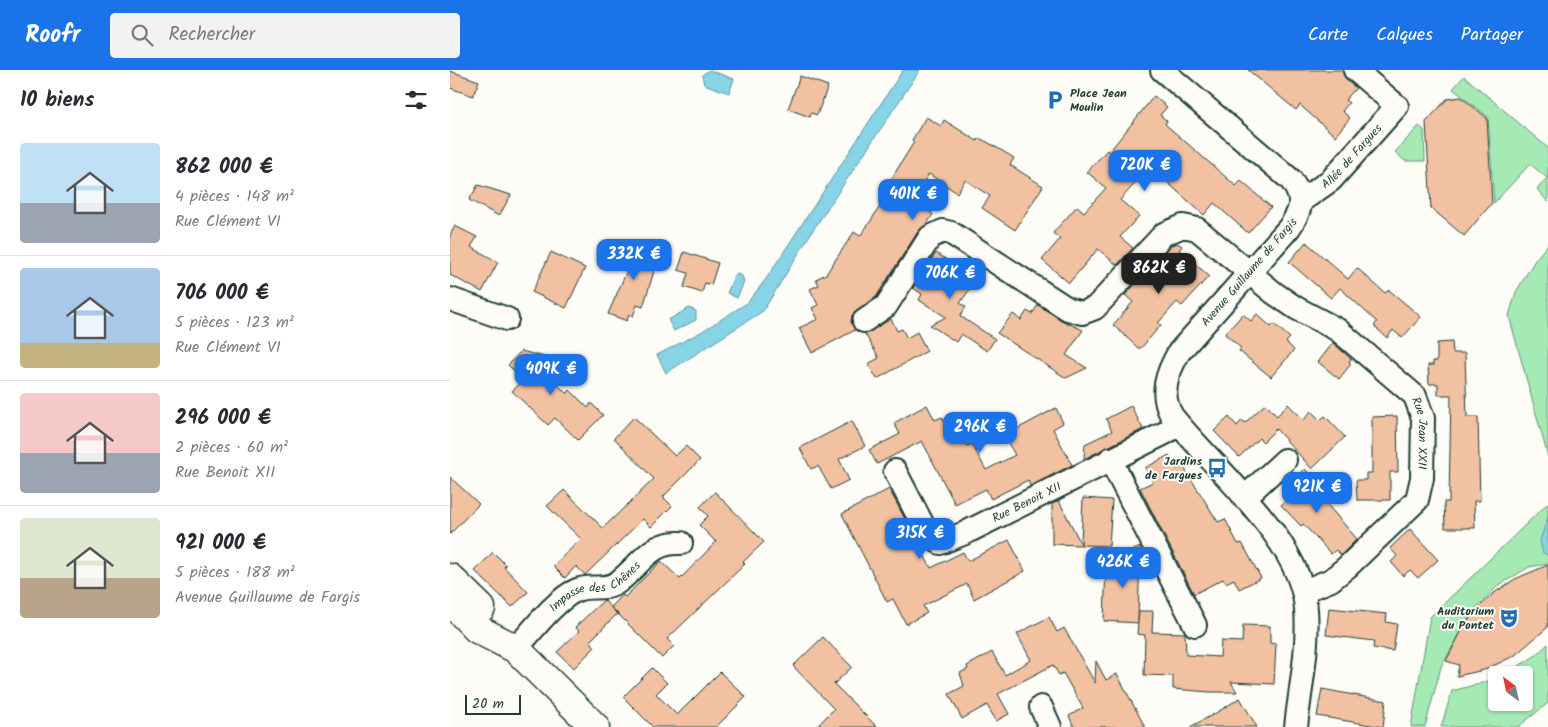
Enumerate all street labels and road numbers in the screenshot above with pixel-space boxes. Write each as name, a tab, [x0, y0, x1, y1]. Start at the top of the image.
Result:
street label: Allée de Fargues	[1318, 120, 1387, 194]
street label: Avenue Guillaume de Fargis	[1197, 214, 1302, 331]
street label: Rue Jean XXII	[1406, 394, 1432, 470]
street label: Rue Benoit XII	[989, 477, 1065, 528]
street label: Impasse des Chênes	[545, 557, 645, 617]

